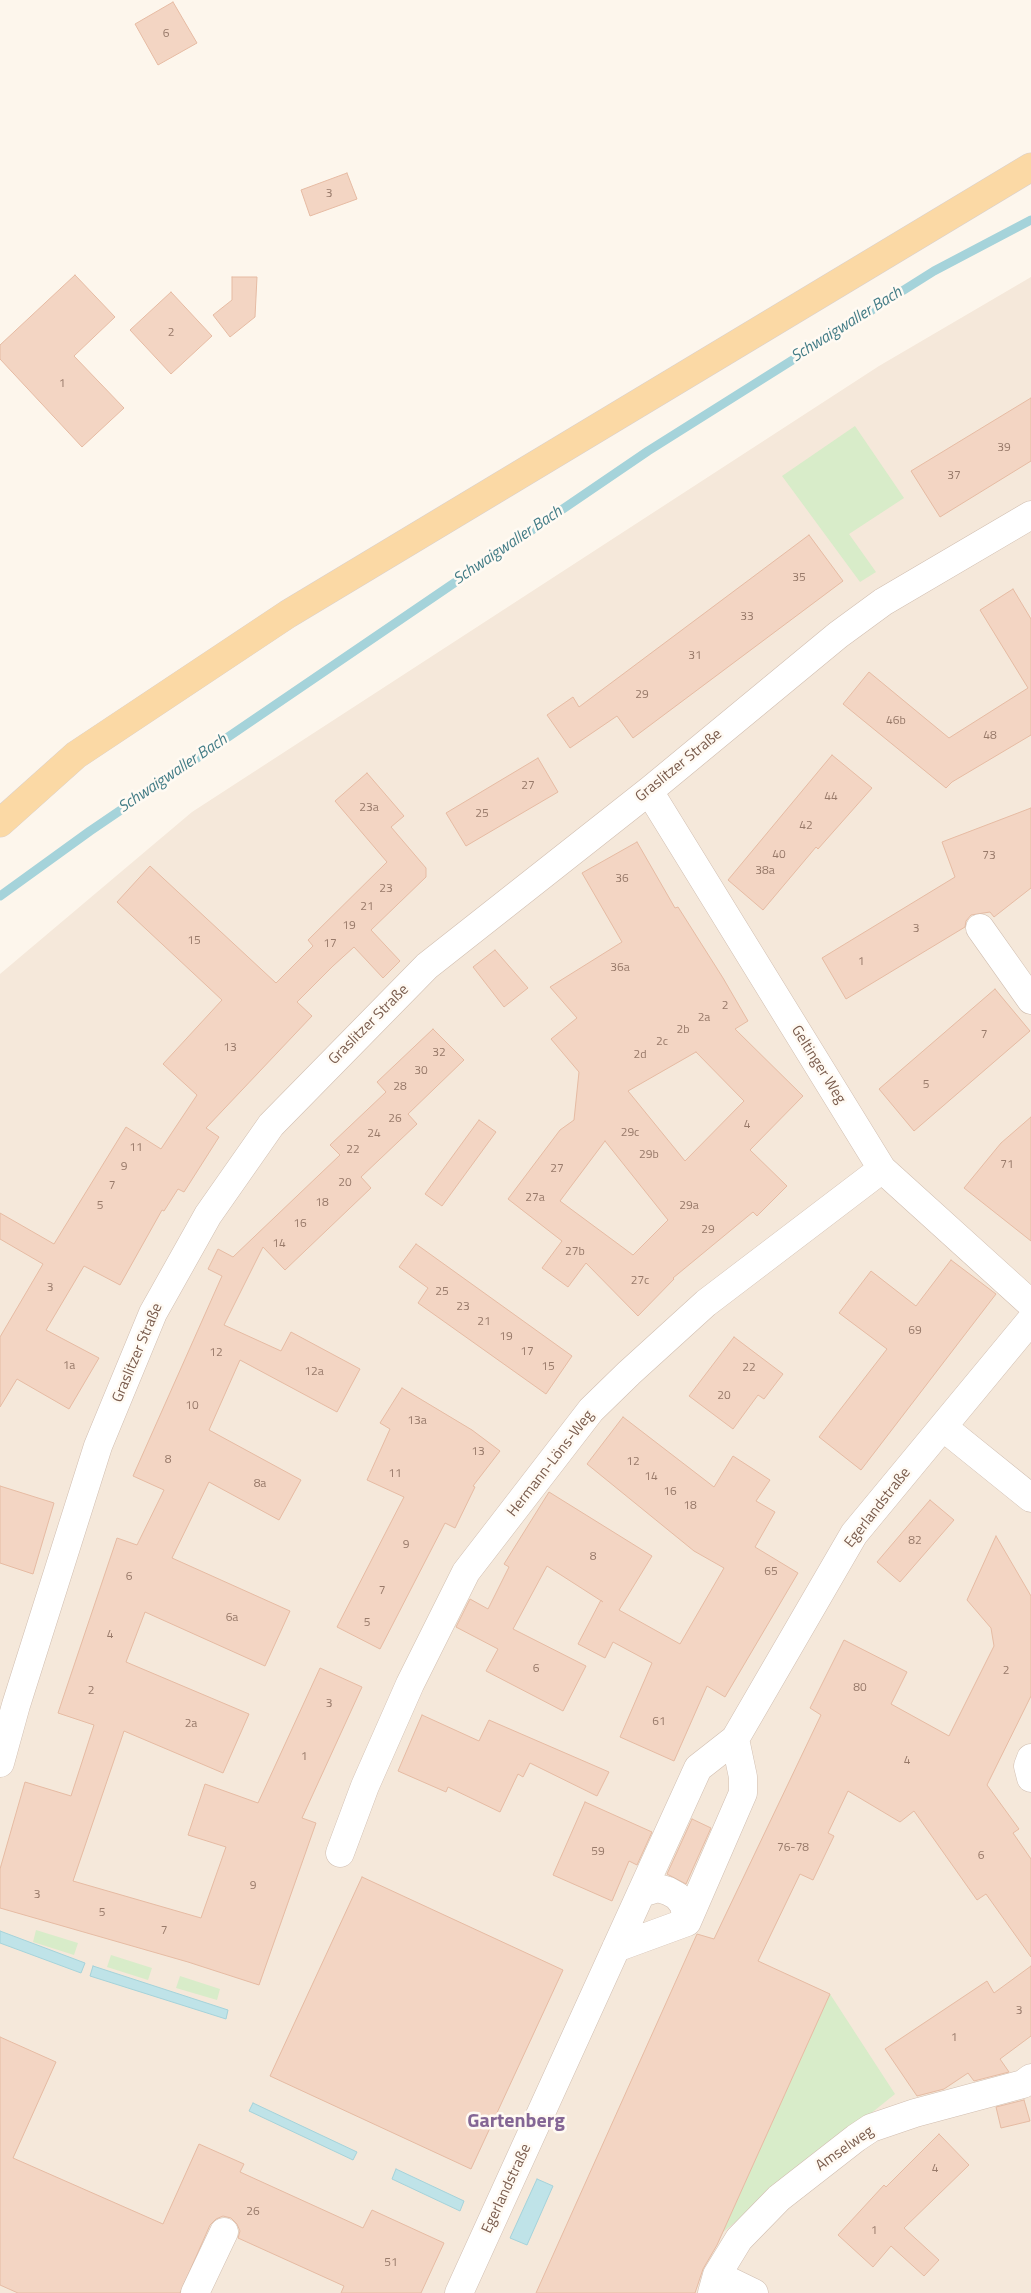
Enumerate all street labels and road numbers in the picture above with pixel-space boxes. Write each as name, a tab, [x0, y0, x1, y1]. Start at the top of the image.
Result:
street label: Graslitzer Straße	[632, 726, 726, 806]
street label: Graslitzer Straße	[325, 981, 413, 1069]
street label: Geltinger Weg	[787, 1023, 849, 1107]
street label: Graslitzer Straße	[109, 1301, 167, 1405]
street label: Hermann-Löns-Weg	[504, 1407, 598, 1521]
street label: Egerlandstraße	[841, 1464, 915, 1552]
street label: Amselweg	[813, 2123, 877, 2175]
street label: Egerlandstraße	[478, 2141, 536, 2237]

